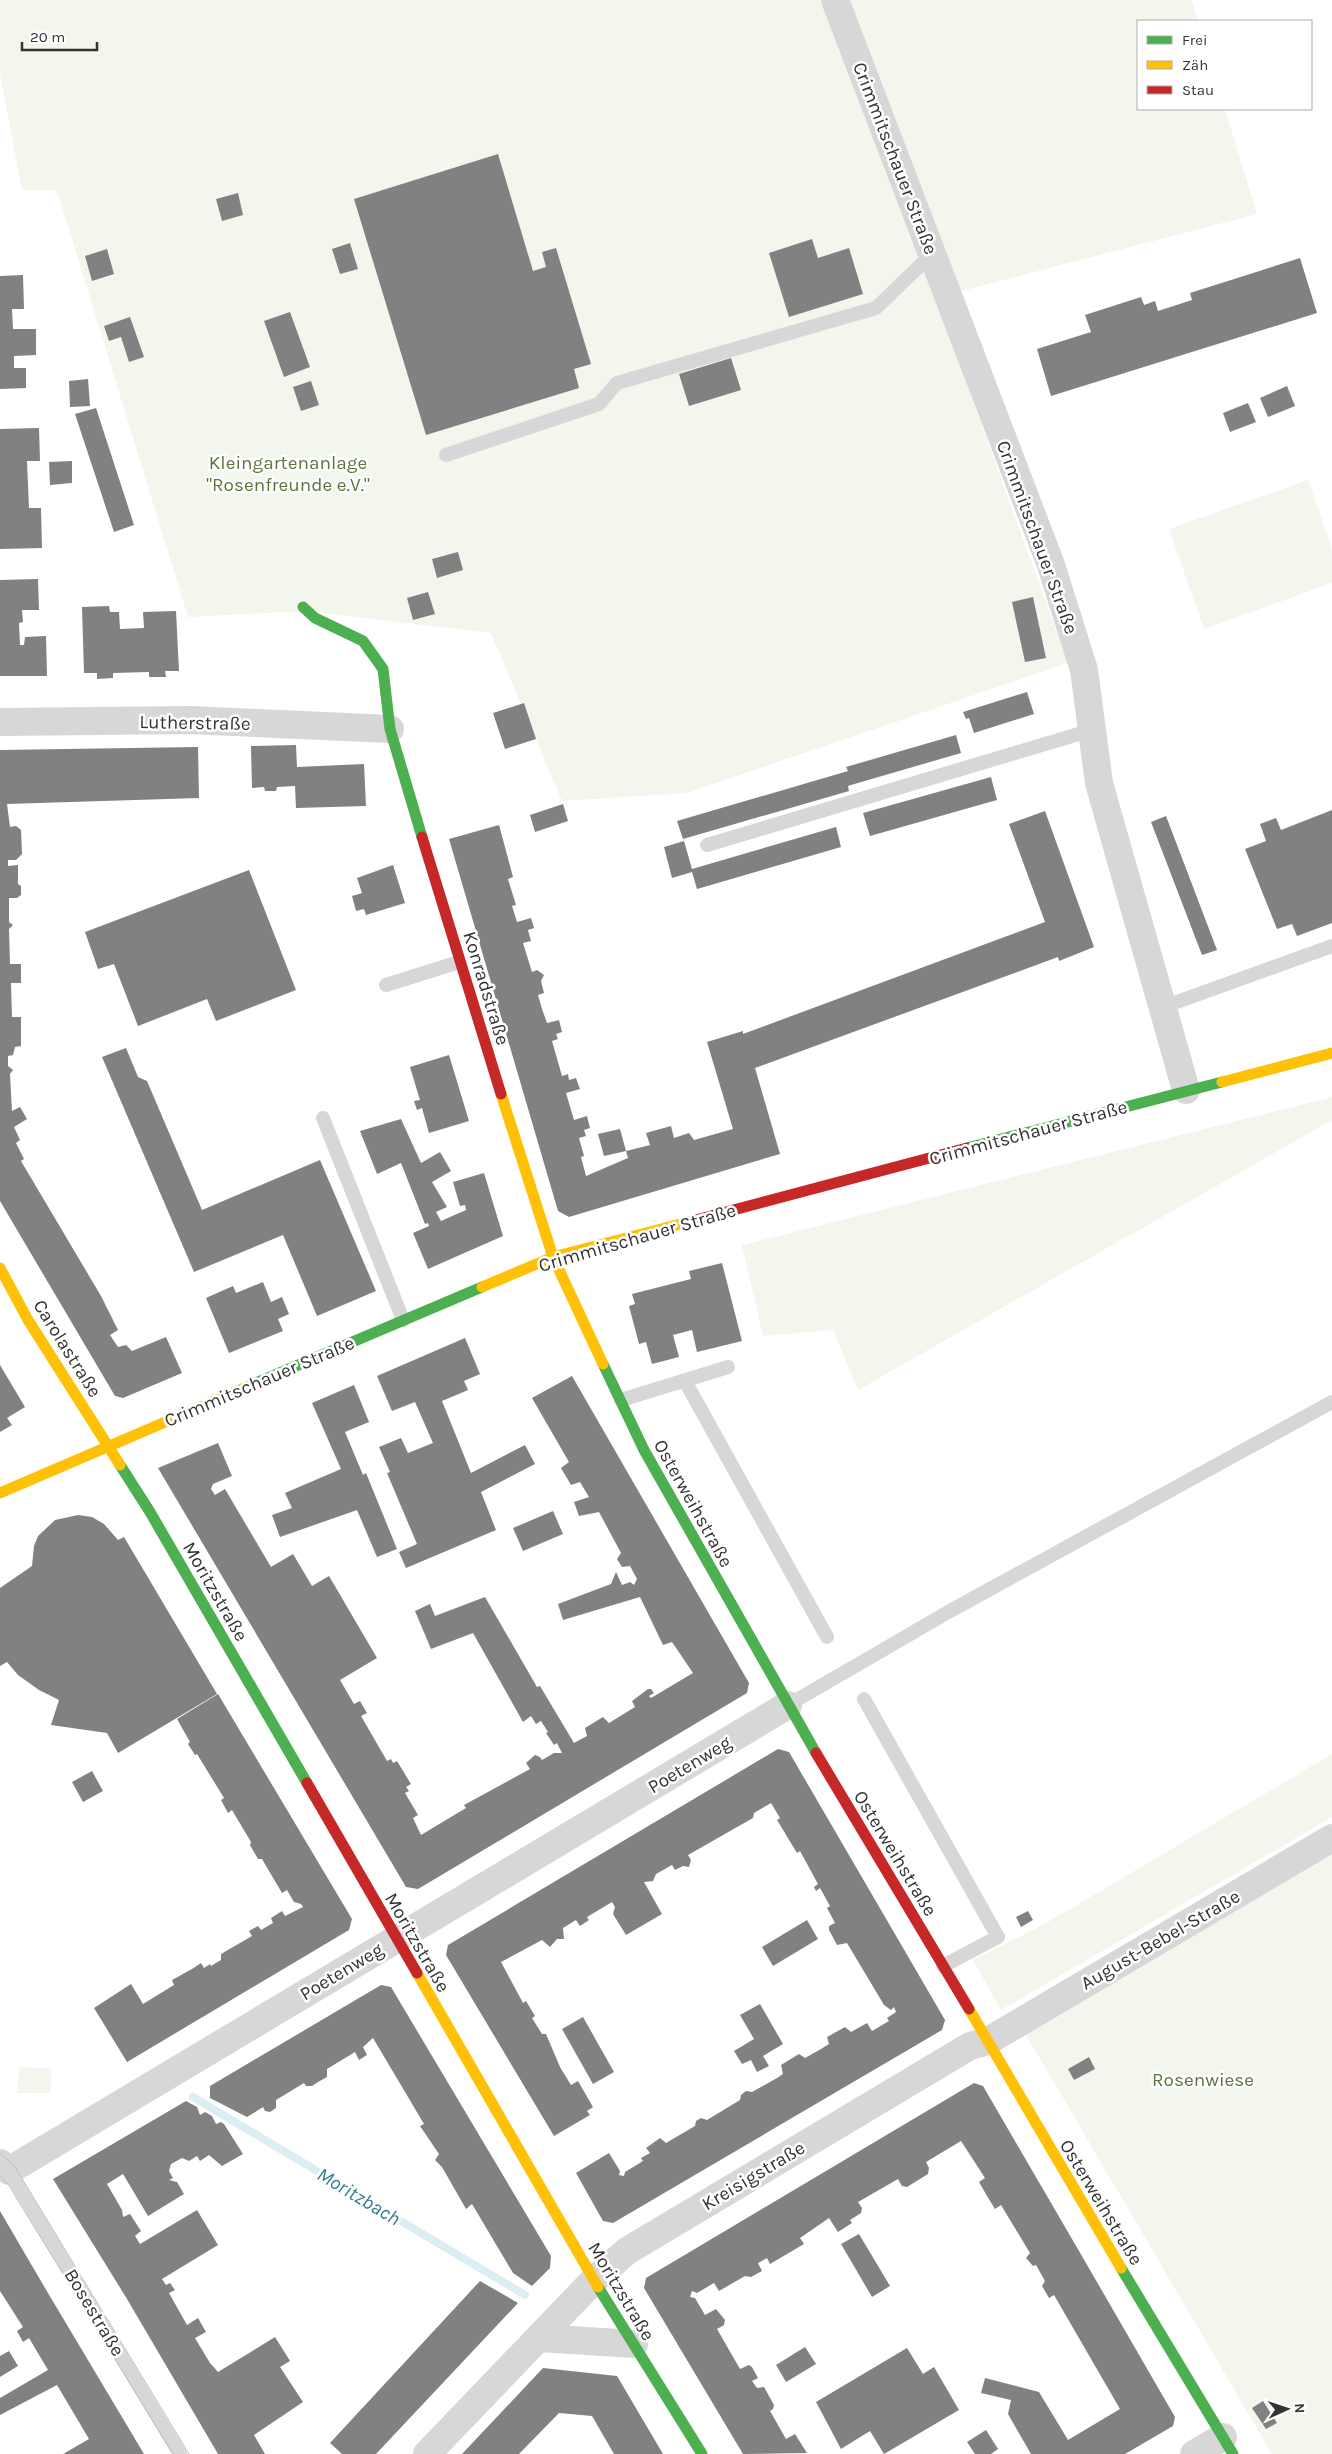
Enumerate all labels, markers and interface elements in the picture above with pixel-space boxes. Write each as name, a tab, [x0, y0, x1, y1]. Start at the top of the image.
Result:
scale bar	[22, 20, 98, 52]
legend	[1137, 20, 1312, 110]
text: 20 m	[30, 28, 65, 46]
text: Frei	[1182, 31, 1207, 49]
text: Zäh	[1182, 56, 1208, 74]
street label: Crimmitschauer Straße	[848, 59, 942, 258]
text: Stau	[1182, 81, 1214, 99]
street label: Crimmitschauer Straße	[992, 438, 1082, 637]
park label: Kleingartenanlage "Rosenfreunde e.V."	[206, 452, 370, 496]
street label: Lutherstraße	[139, 711, 251, 735]
street label: Konradstraße	[458, 929, 514, 1048]
street label: Crimmitschauer Straße	[927, 1096, 1130, 1170]
street label: Crimmitschauer Straße	[536, 1199, 738, 1277]
street label: Carolastraße	[28, 1296, 106, 1401]
street label: Crimmitschauer Straße	[161, 1332, 358, 1432]
street label: Osterweihstraße	[649, 1436, 737, 1571]
street label: Moritzstraße	[178, 1538, 252, 1645]
street label: Poetenweg	[644, 1731, 735, 1798]
street label: Osterweihstraße	[849, 1787, 941, 1920]
street label: August-Bebel-Straße	[1077, 1885, 1244, 1994]
street label: Moritzstraße	[380, 1889, 454, 1996]
street label: Poetenweg	[296, 1938, 387, 2005]
park label: Rosenwiese	[1152, 2069, 1254, 2091]
street label: Osterweihstraße	[1055, 2136, 1147, 2269]
street label: Kreisigstraße	[698, 2137, 809, 2215]
water label: Moritzbach	[313, 2163, 405, 2230]
street label: Moritzstraße	[583, 2238, 659, 2345]
street label: Bosestraße	[60, 2265, 129, 2360]
north arrow	[1262, 2384, 1312, 2434]
text: N	[1291, 2403, 1308, 2414]

